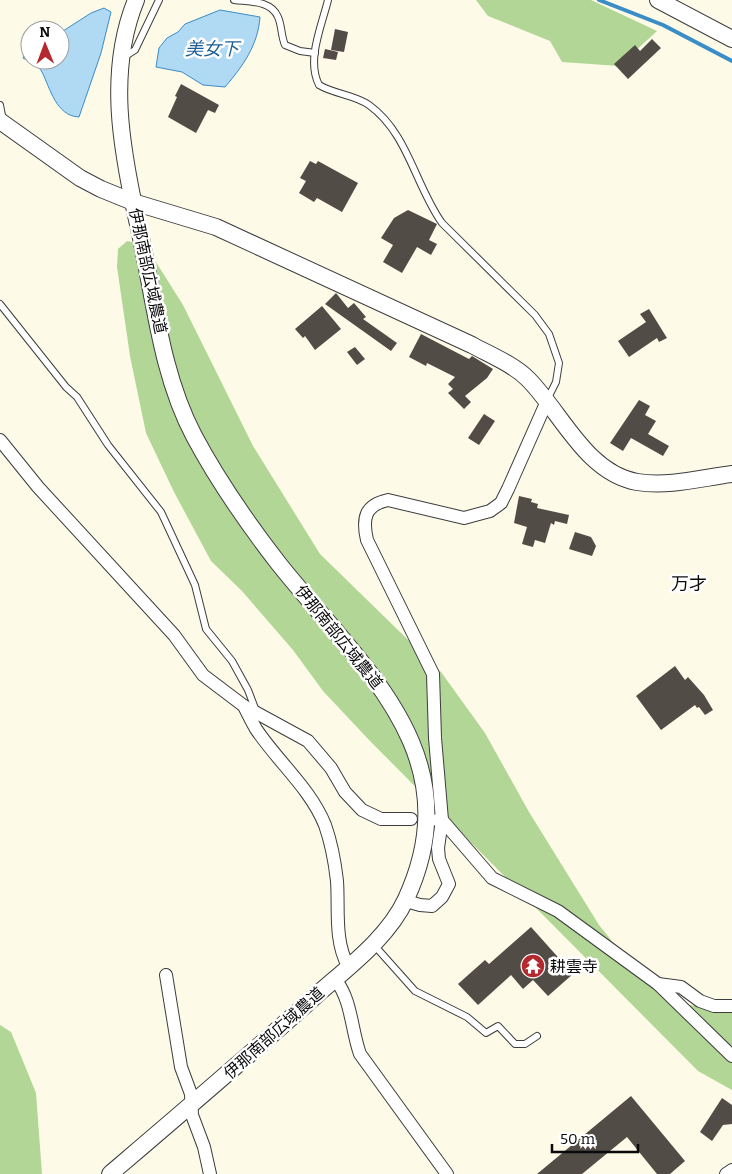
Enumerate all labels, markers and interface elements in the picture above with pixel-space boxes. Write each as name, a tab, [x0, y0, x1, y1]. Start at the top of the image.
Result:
north arrow	[20, 20, 70, 70]
text: N	[39, 24, 51, 41]
water label: 美女下	[185, 38, 242, 60]
street label: 伊那南部広域農道	[125, 206, 171, 336]
district label: 万才	[671, 573, 707, 595]
street label: 伊那南部広域農道	[291, 581, 387, 693]
temple icon: 耕雲寺	[520, 953, 546, 979]
place label: 耕雲寺	[550, 957, 598, 976]
street label: 伊那南部広域農道	[220, 983, 328, 1083]
scale bar	[552, 1122, 638, 1154]
text: 50 m	[560, 1130, 596, 1148]

